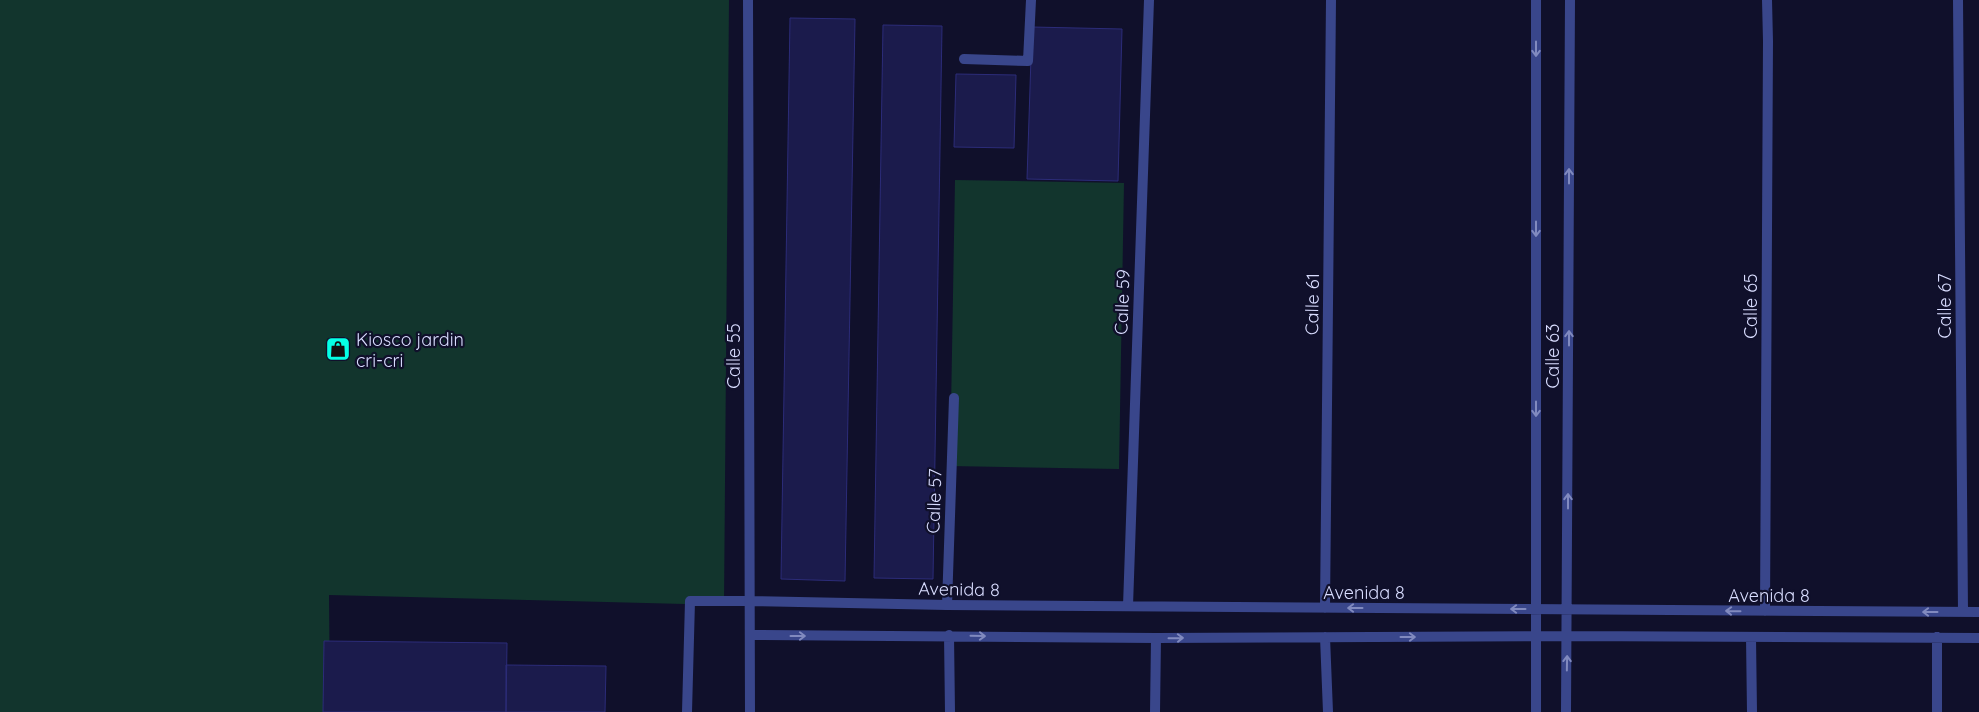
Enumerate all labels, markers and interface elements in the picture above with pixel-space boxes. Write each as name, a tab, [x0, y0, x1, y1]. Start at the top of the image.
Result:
one-way arrow	[1531, 40, 1541, 56]
one-way arrow	[1564, 168, 1574, 184]
one-way arrow	[1531, 220, 1541, 236]
street label: Calle 59	[1109, 269, 1135, 335]
street label: Calle 61	[1300, 273, 1324, 335]
street label: Calle 65	[1739, 273, 1762, 339]
street label: Calle 67	[1933, 274, 1956, 338]
street label: Calle 55	[722, 323, 745, 389]
street label: Calle 63	[1541, 324, 1564, 388]
place label: Kiosco jardin cri-cri	[356, 328, 464, 372]
one-way arrow	[1564, 331, 1574, 347]
shop icon: Kiosco jardin cri-cri	[325, 336, 351, 362]
one-way arrow	[1531, 400, 1541, 416]
street label: Calle 57	[921, 468, 947, 534]
one-way arrow	[1563, 493, 1573, 510]
street label: Avenida 8	[918, 577, 1000, 601]
street label: Avenida 8	[1323, 581, 1405, 604]
street label: Avenida 8	[1728, 584, 1810, 607]
one-way arrow	[1348, 603, 1364, 613]
one-way arrow	[1510, 604, 1526, 614]
one-way arrow	[1725, 606, 1742, 616]
one-way arrow	[1923, 607, 1939, 616]
one-way arrow	[790, 631, 806, 641]
one-way arrow	[970, 631, 986, 641]
one-way arrow	[1400, 632, 1416, 642]
one-way arrow	[1168, 633, 1184, 643]
one-way arrow	[1562, 656, 1572, 672]

